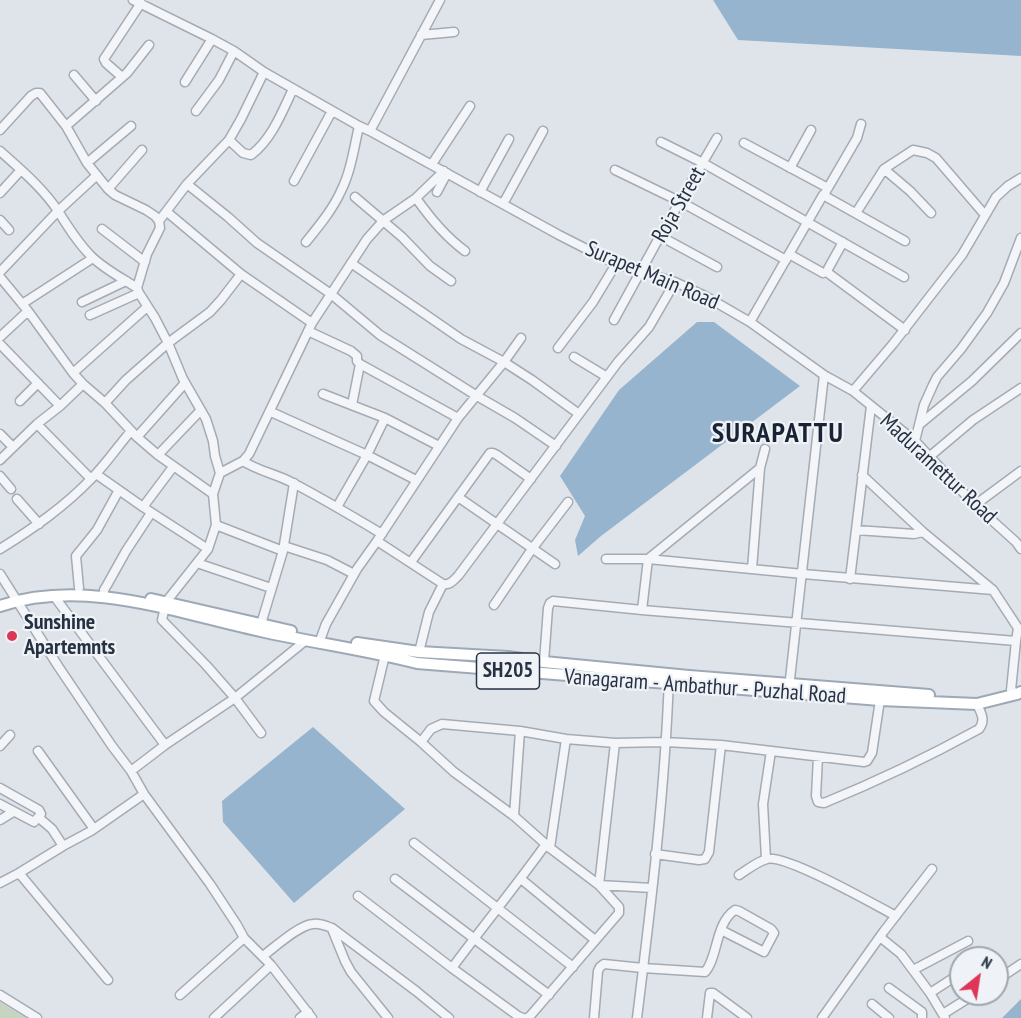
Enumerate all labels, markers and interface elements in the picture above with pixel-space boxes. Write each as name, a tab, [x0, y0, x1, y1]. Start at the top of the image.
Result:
street label: Roja Street	[647, 162, 711, 248]
street label: Surapet Main Road	[581, 236, 723, 316]
street label: Maduramettur Road	[874, 408, 1002, 530]
district label: SURAPATTU	[712, 417, 844, 451]
place label: Sunshine Apartemnts	[24, 610, 115, 662]
marker: Sunshine Apartemnts	[5, 629, 19, 643]
road number: SH205	[476, 653, 540, 689]
street label: Vanagaram - Ambathur - Puzhal Road	[563, 664, 847, 710]
north arrow	[949, 946, 1009, 1006]
text: N	[978, 951, 996, 973]

